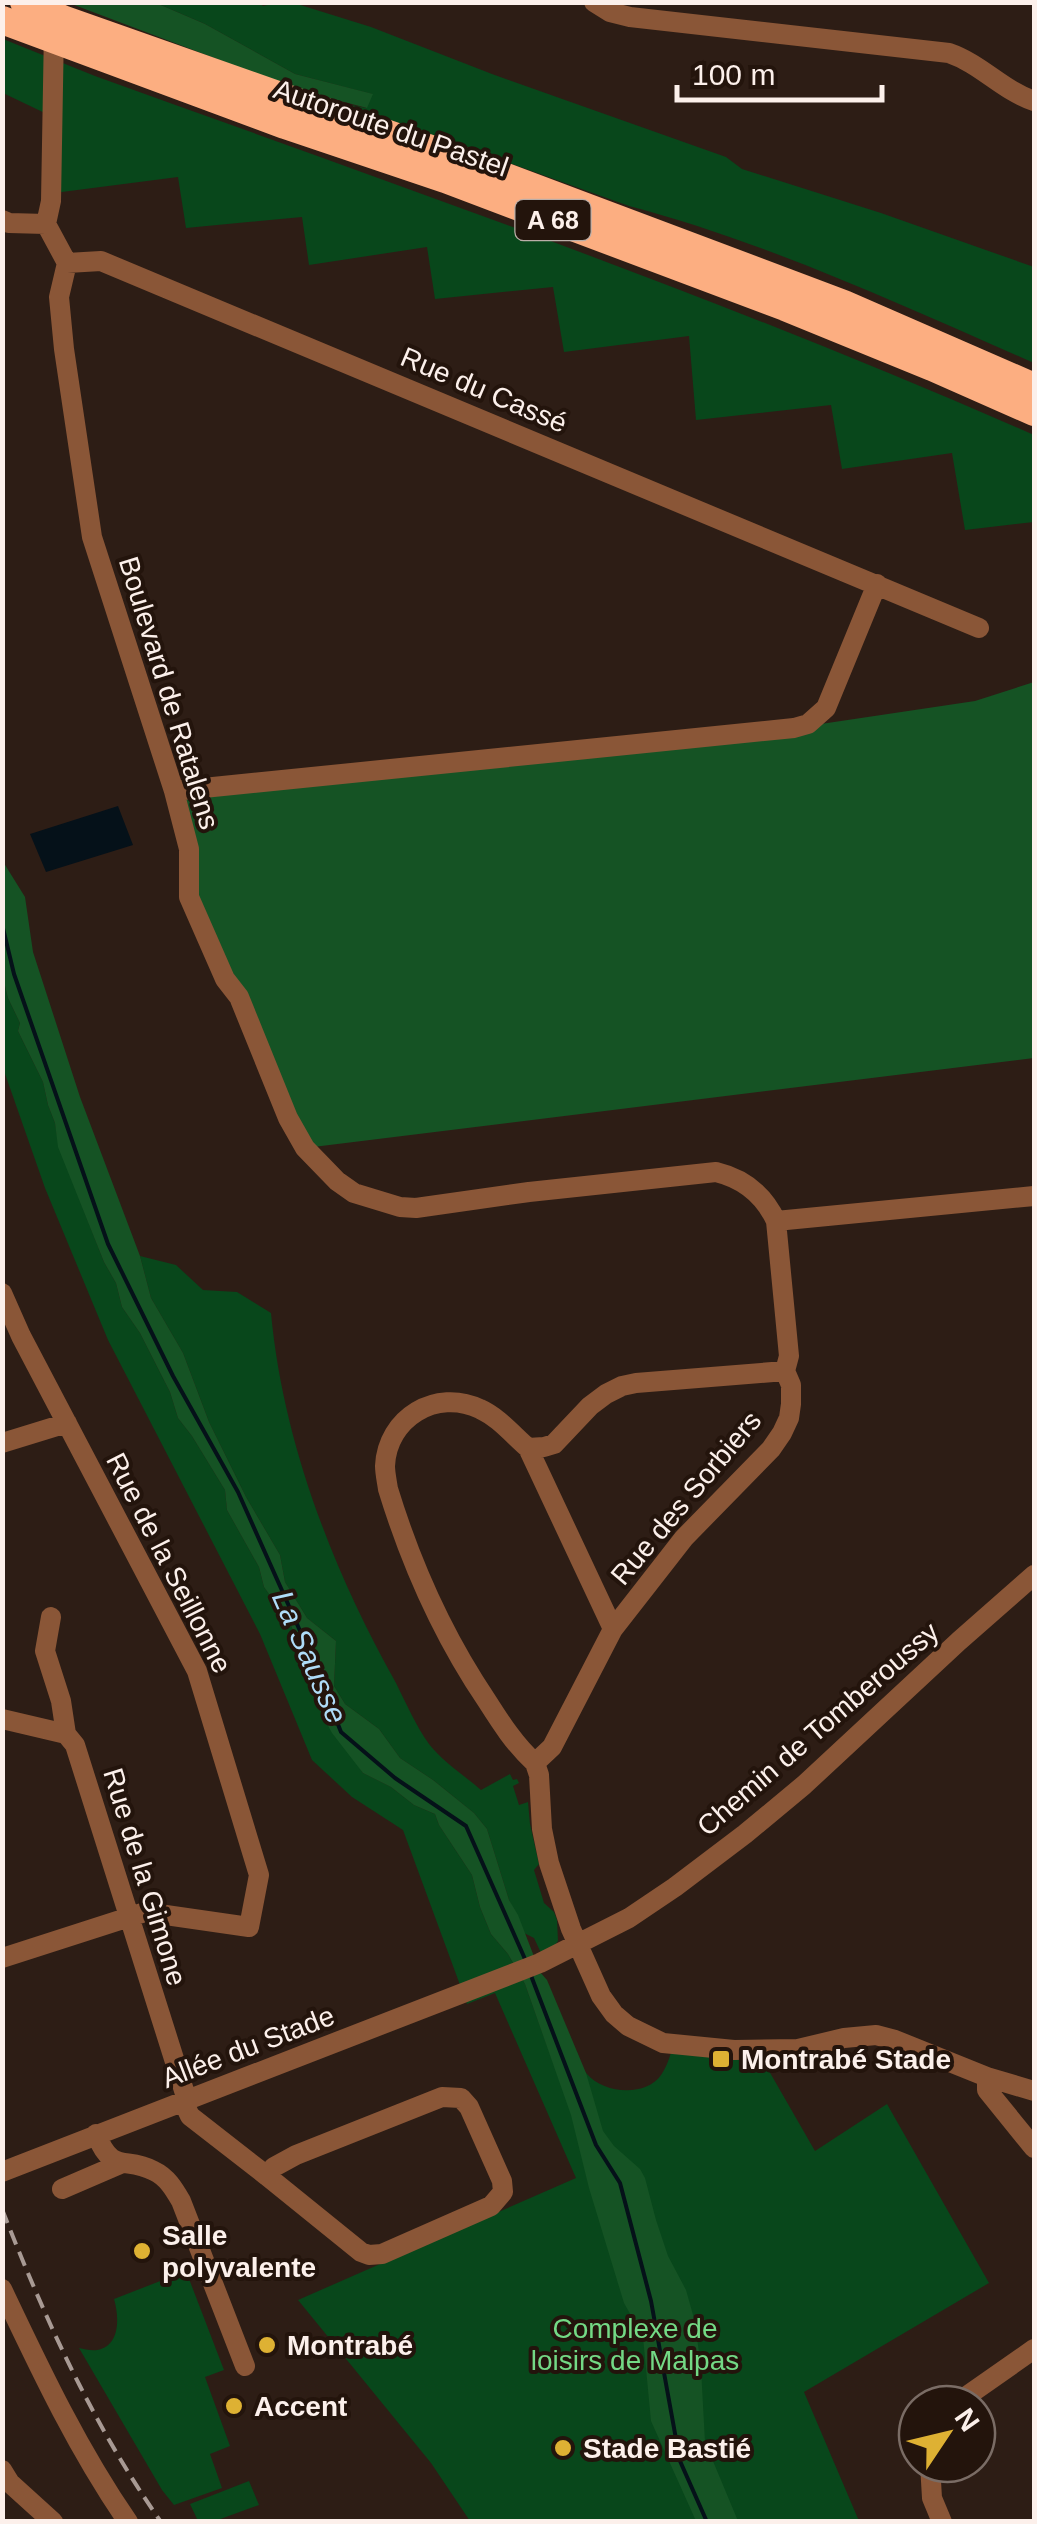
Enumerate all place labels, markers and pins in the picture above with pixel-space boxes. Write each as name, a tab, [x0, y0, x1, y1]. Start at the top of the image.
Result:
place label: Montrabé Stade	[741, 2044, 951, 2075]
marker: Montrabé Stade	[710, 2048, 732, 2070]
place label: Salle polyvalente	[162, 2220, 316, 2283]
marker: Salle polyvalente	[131, 2240, 153, 2262]
place label: Montrabé	[287, 2330, 413, 2361]
marker: Montrabé	[256, 2334, 278, 2356]
place label: Accent	[254, 2391, 347, 2422]
marker: Accent	[223, 2395, 245, 2417]
place label: Stade Bastié	[583, 2433, 751, 2464]
marker: Stade Bastié	[552, 2437, 574, 2459]

